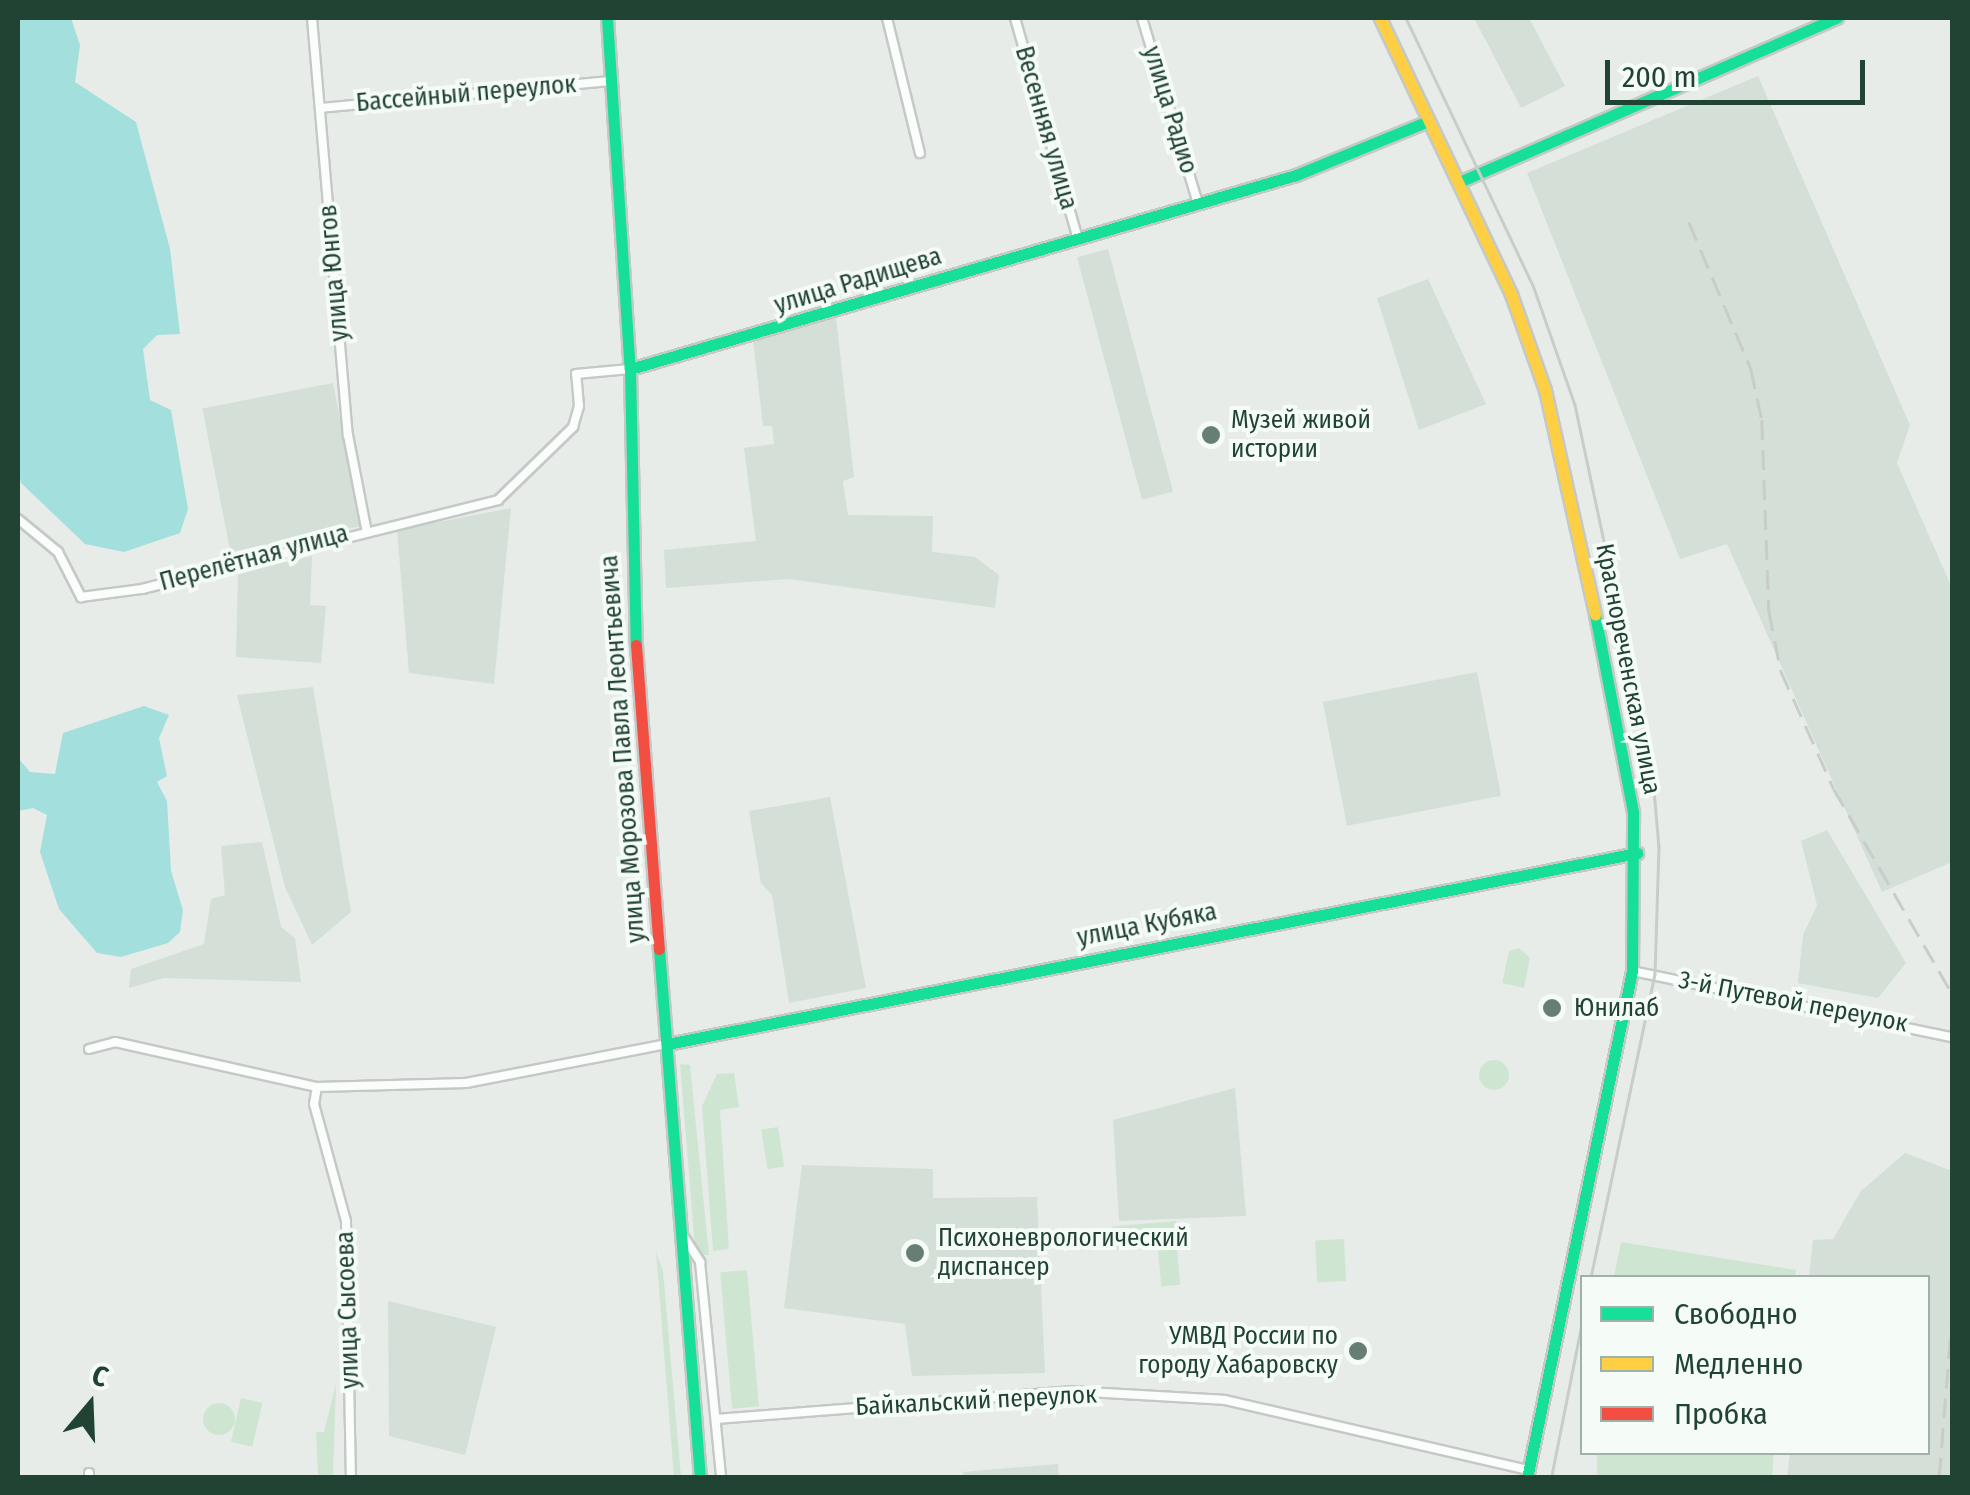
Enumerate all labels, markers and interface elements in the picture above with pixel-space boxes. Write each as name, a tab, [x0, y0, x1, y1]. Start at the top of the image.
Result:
scale bar	[1610, 40, 1870, 102]
street label: Весенняя улица	[1008, 43, 1084, 213]
street label: улица Радио	[1136, 43, 1204, 177]
text: 200 m	[1622, 59, 1697, 95]
street label: Бассейный переулок	[355, 69, 577, 119]
street label: улица Юнгов	[313, 203, 355, 343]
street label: улица Радищева	[771, 241, 945, 321]
place label: Музей живой истории	[1231, 406, 1371, 465]
marker: Музей живой истории	[1200, 424, 1222, 446]
street label: Перелётная улица	[156, 518, 352, 598]
street label: Краснореченская улица	[1589, 541, 1667, 797]
street label: улица Морозова Павла Леонтьевича	[594, 554, 652, 944]
street label: улица Кубяка	[1075, 897, 1219, 953]
street label: 3-й Путевой переулок	[1676, 965, 1910, 1039]
place label: Юнилаб	[1574, 993, 1659, 1023]
marker: Юнилаб	[1539, 995, 1565, 1021]
place label: Психоневрологический диспансер	[938, 1224, 1189, 1283]
street label: улица Сысоева	[330, 1231, 366, 1389]
marker: Психоневрологический диспансер	[902, 1240, 928, 1266]
legend	[1580, 1275, 1930, 1455]
text: Свободно	[1674, 1296, 1797, 1332]
place label: УМВД России по городу Хабаровску	[1138, 1322, 1338, 1381]
marker: УМВД России по городу Хабаровску	[1347, 1340, 1369, 1362]
text: Медленно	[1674, 1346, 1803, 1382]
north arrow	[40, 1355, 140, 1455]
text: С	[88, 1358, 112, 1394]
street label: Байкальский переулок	[855, 1380, 1097, 1422]
text: Пробка	[1674, 1396, 1768, 1432]

